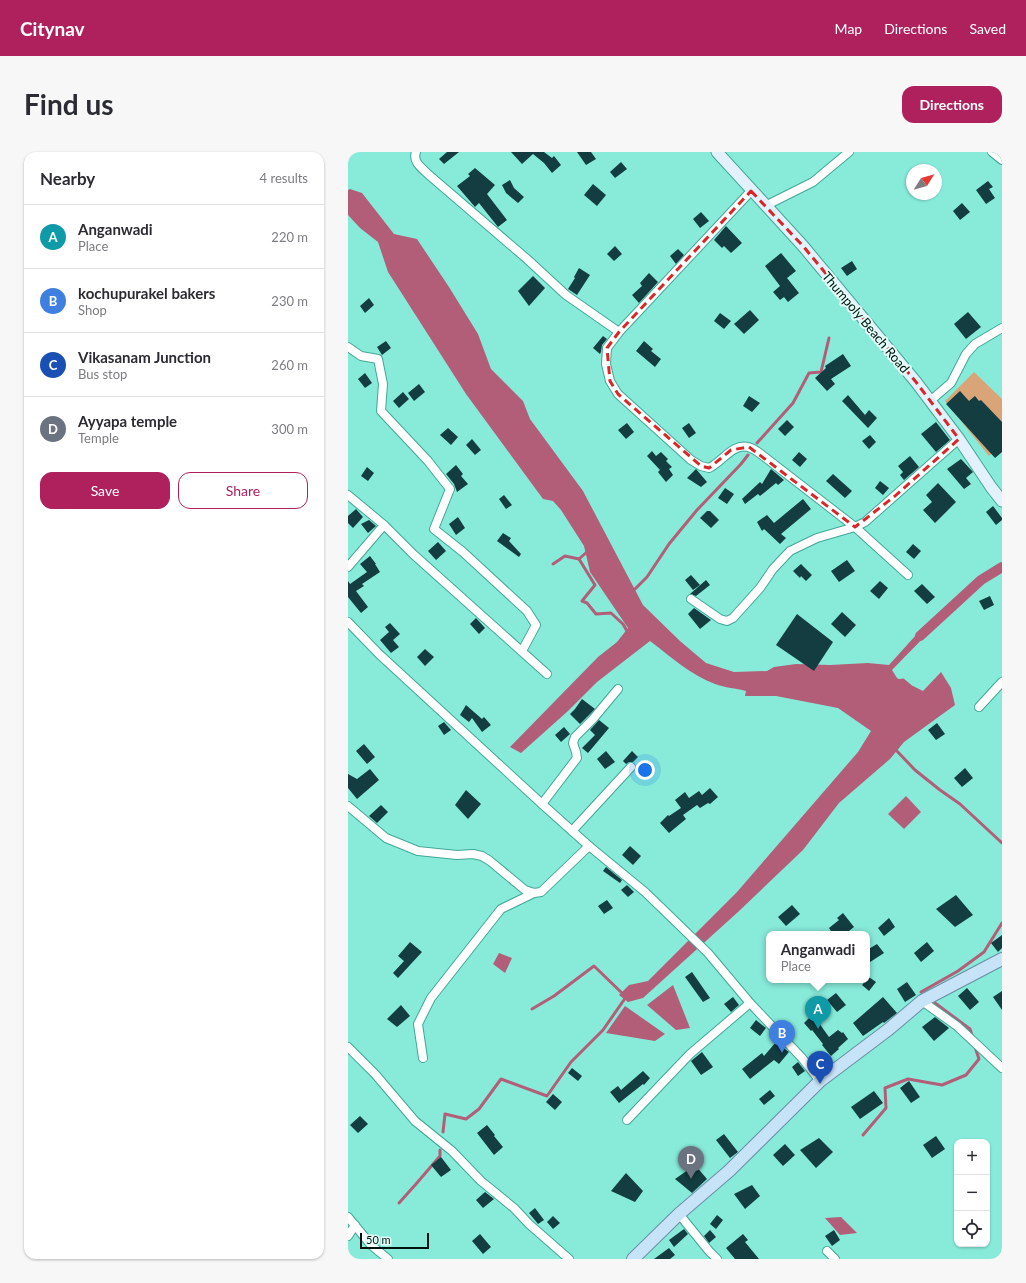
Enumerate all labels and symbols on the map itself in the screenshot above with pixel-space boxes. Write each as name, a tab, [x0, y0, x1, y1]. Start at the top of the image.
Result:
north arrow	[906, 164, 942, 200]
street label: Thumpoly Beach Road	[819, 268, 913, 376]
your location	[635, 760, 655, 780]
pin: A	[805, 996, 831, 1029]
pin: B	[769, 1020, 795, 1053]
pin: C	[807, 1051, 833, 1084]
pin: D	[678, 1146, 704, 1179]
scale bar	[360, 1231, 429, 1250]

